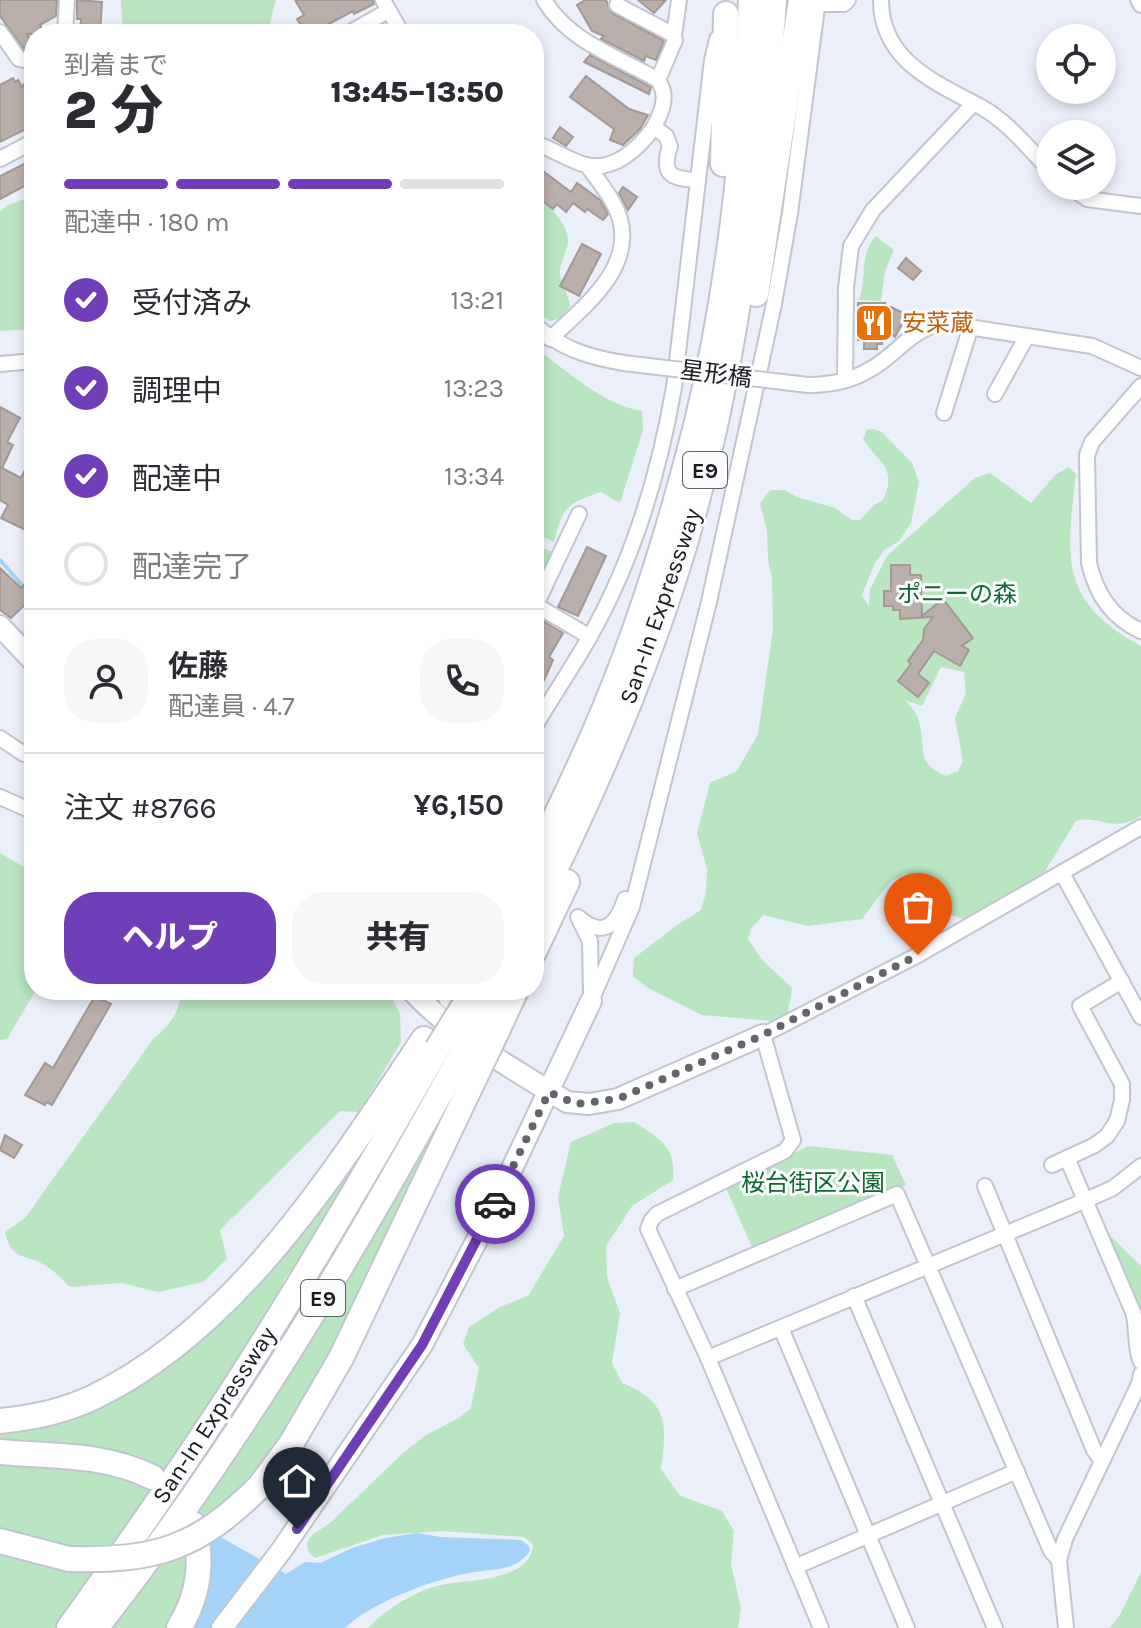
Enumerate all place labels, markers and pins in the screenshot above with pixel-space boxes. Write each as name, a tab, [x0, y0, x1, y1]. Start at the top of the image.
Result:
restaurant icon: 安菜蔵	[853, 302, 895, 344]
place label: 安菜蔵	[902, 309, 974, 337]
pin	[884, 873, 952, 955]
pin	[263, 1447, 331, 1529]

